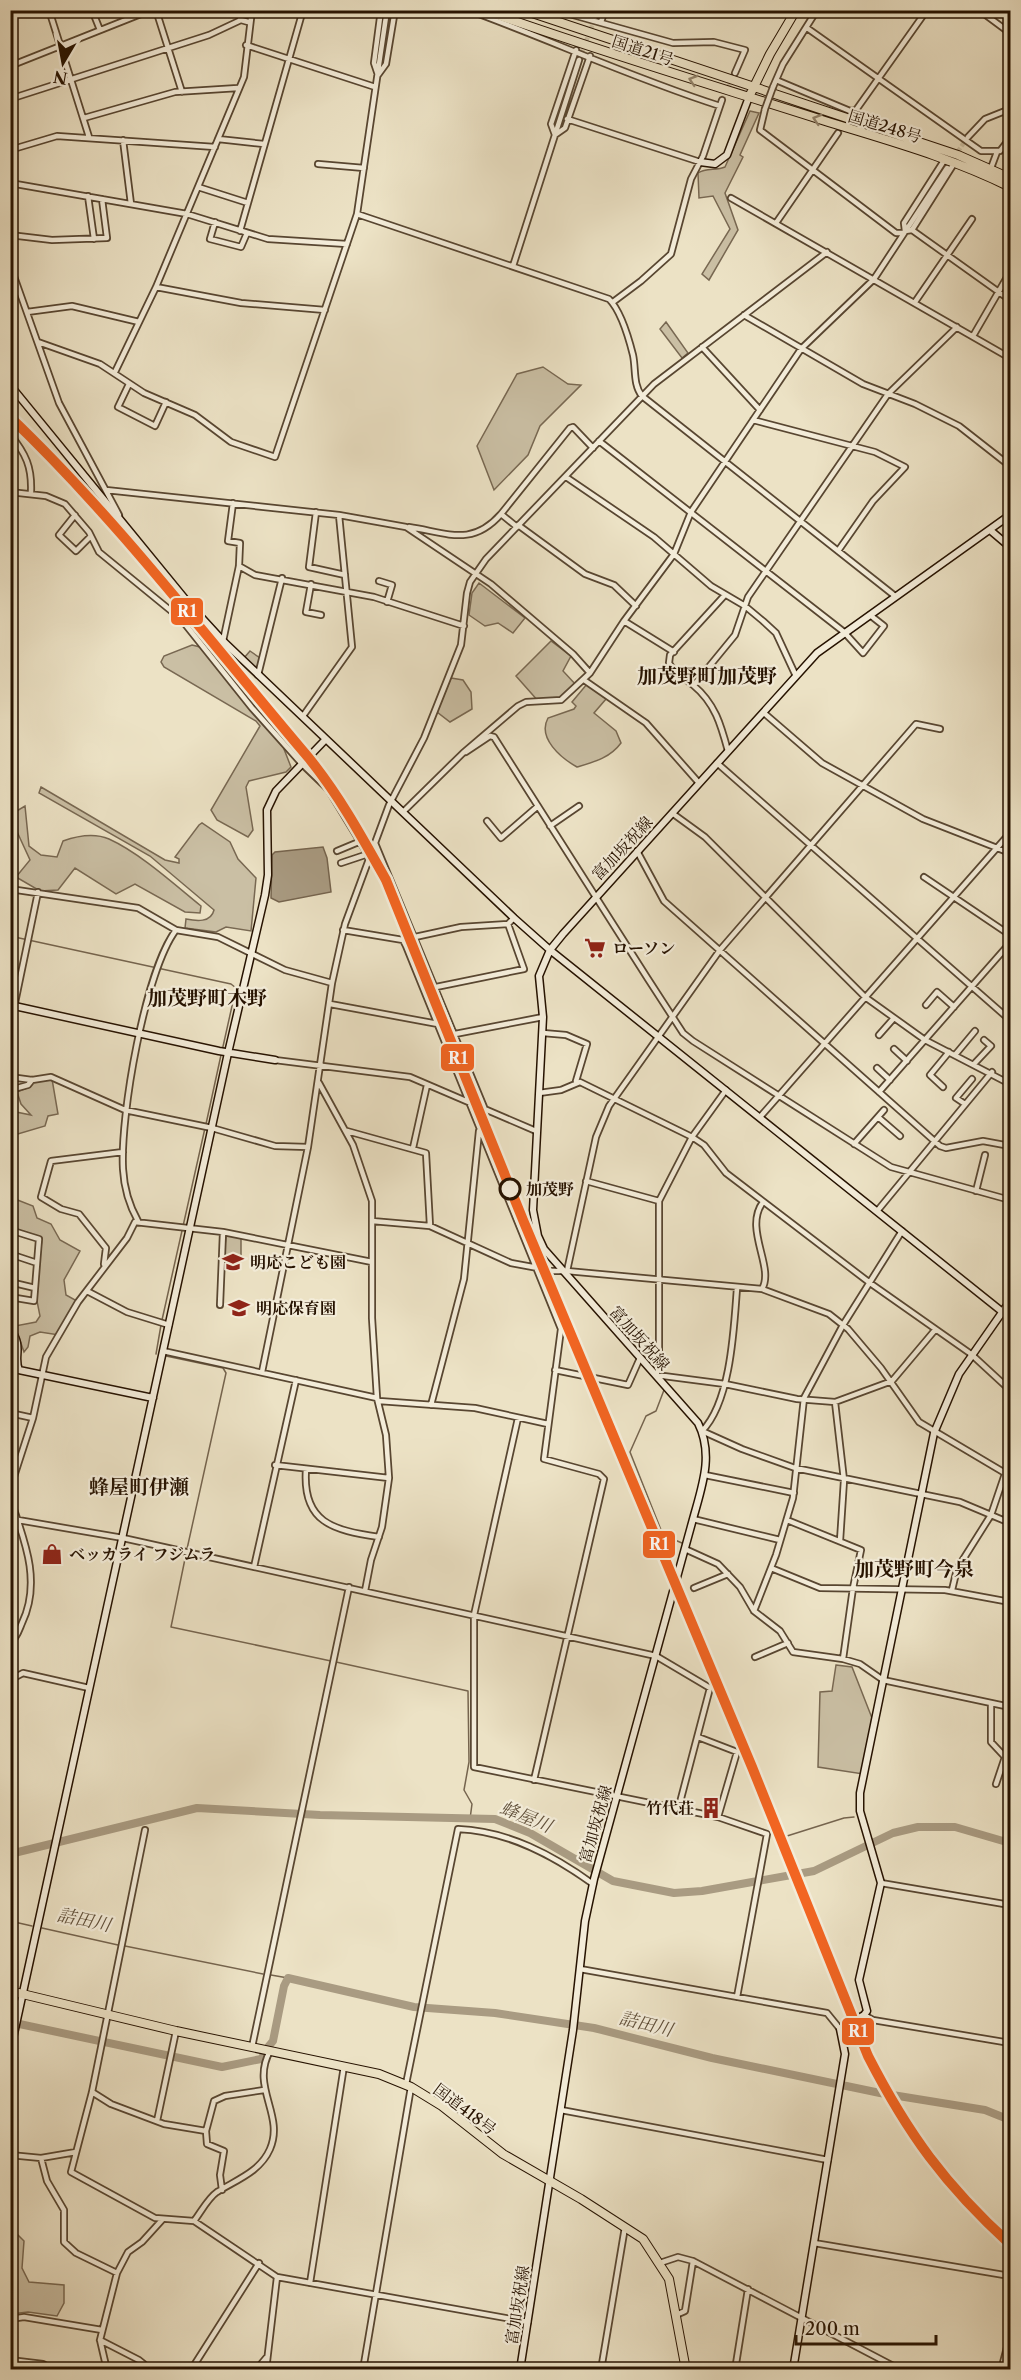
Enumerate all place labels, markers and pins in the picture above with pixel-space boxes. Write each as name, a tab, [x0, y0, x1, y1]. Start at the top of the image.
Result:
supermarket icon: ローソン	[583, 936, 607, 960]
place label: ローソン	[612, 938, 675, 958]
marker: 加茂野	[499, 1178, 521, 1200]
place label: 加茂野	[526, 1179, 574, 1199]
school or university icon: 明応こども園	[221, 1250, 245, 1274]
place label: 明応こども園	[250, 1252, 346, 1272]
school or university icon: 明応保育園	[227, 1296, 251, 1320]
place label: 明応保育園	[256, 1298, 336, 1318]
shop icon: ベッカライ フジムラ	[40, 1542, 64, 1566]
place label: ベッカライ フジムラ	[69, 1544, 215, 1564]
building icon: 竹代荘	[699, 1796, 723, 1820]
place label: 竹代荘	[646, 1798, 694, 1818]

